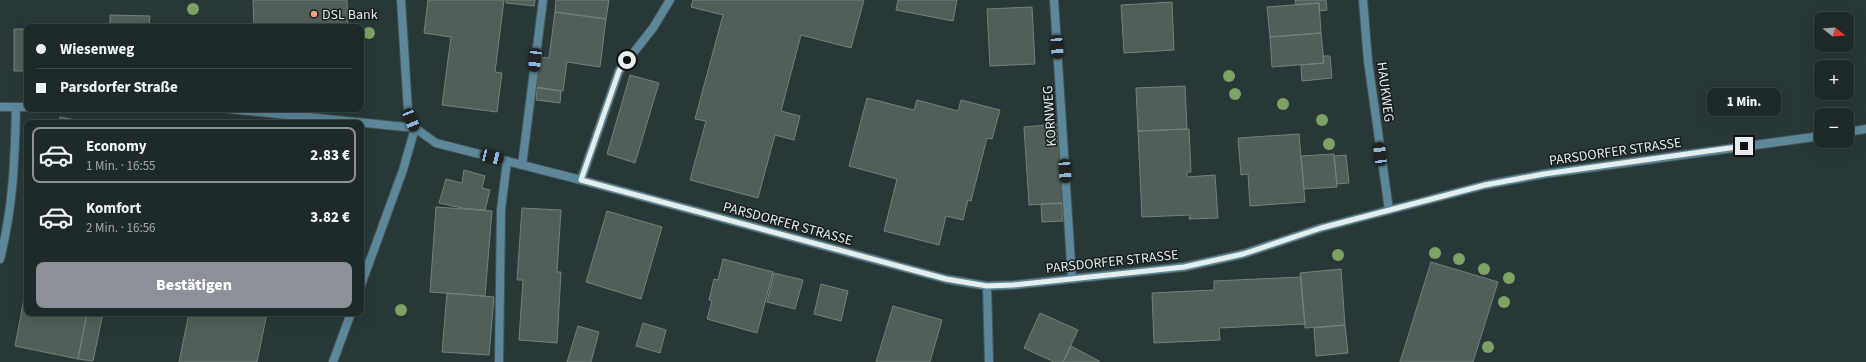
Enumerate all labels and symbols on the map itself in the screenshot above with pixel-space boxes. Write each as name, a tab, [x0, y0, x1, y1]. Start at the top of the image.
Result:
place label: DSL Bank	[322, 5, 378, 25]
marker: DSL Bank	[309, 9, 319, 19]
north arrow	[1814, 12, 1854, 52]
car	[1050, 35, 1064, 59]
car	[528, 47, 542, 73]
route start	[618, 51, 636, 69]
street label: HAUKWEG	[1371, 61, 1399, 123]
street label: KORNWEG	[1038, 85, 1062, 147]
callout: 1 Min.	[1707, 88, 1781, 116]
car	[401, 107, 421, 133]
street label: PARSDORFER STRASSE	[1548, 133, 1683, 171]
route end	[1735, 137, 1753, 155]
car	[1373, 141, 1387, 167]
car	[479, 148, 505, 166]
car	[1058, 159, 1072, 183]
street label: PARSDORFER STRASSE	[721, 197, 855, 251]
street label: PARSDORFER STRASSE	[1045, 245, 1179, 279]

